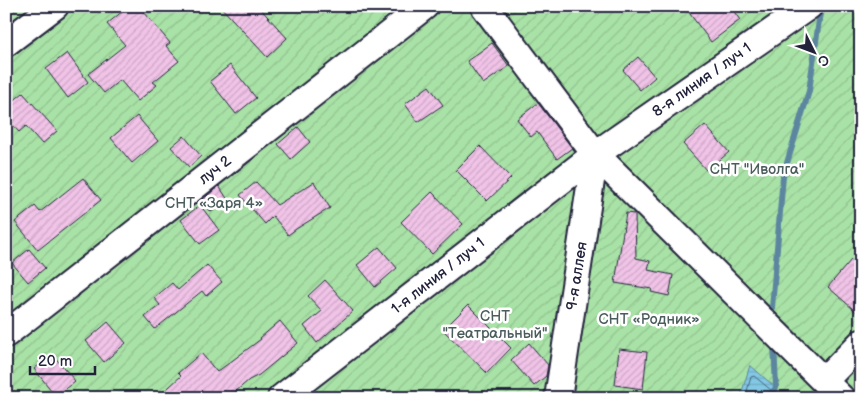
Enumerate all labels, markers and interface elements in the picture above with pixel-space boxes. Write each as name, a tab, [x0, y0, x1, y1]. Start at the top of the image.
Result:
north arrow	[790, 28, 840, 78]
street label: 8-я линия / луч 1	[649, 39, 755, 121]
text: С	[814, 51, 833, 70]
street label: луч 2	[195, 151, 235, 189]
park label: СНТ "Иволга"	[710, 160, 804, 179]
park label: СНТ «Заря 4»	[165, 194, 263, 213]
street label: 1-я линия / луч 1	[387, 234, 489, 318]
street label: 9-я аллея	[562, 240, 592, 312]
park label: СНТ "Театральный"	[442, 307, 548, 343]
park label: СНТ «Родник»	[598, 310, 700, 329]
scale bar	[30, 344, 95, 376]
text: 20 m	[38, 352, 72, 371]

